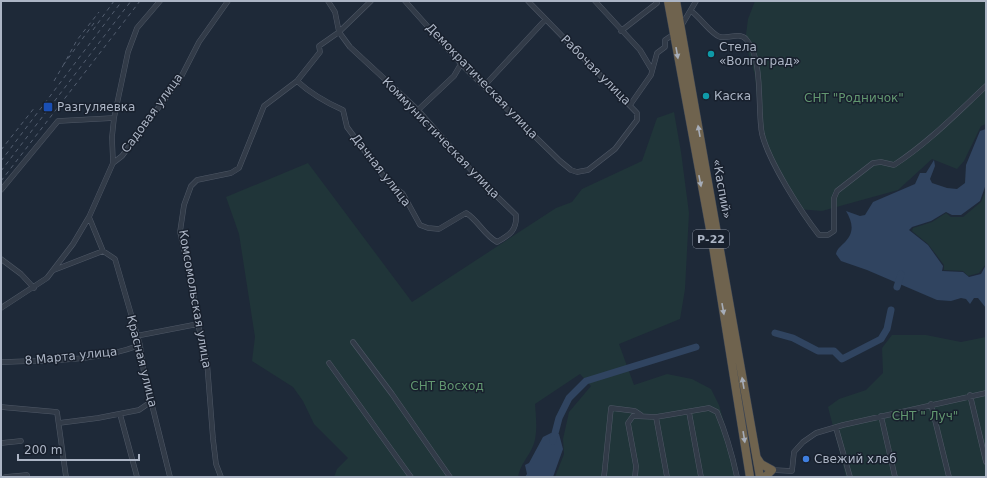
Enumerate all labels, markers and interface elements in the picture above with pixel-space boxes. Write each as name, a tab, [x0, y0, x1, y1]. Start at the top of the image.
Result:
street label: Демократическая улица	[423, 20, 541, 142]
street label: Рабочая улица	[558, 32, 634, 108]
place label: Стела «Волгоград»	[719, 40, 800, 68]
one-way arrow	[675, 47, 681, 59]
marker: Стела «Волгоград»	[706, 49, 716, 59]
street label: Садовая улица	[118, 70, 186, 156]
street label: Коммунистическая улица	[379, 75, 503, 201]
place label: Каска	[714, 89, 751, 103]
marker: Каска	[701, 91, 711, 101]
park label: СНТ "Родничок"	[804, 91, 904, 105]
place label: Разгуляевка	[57, 100, 135, 114]
marker: Разгуляевка	[42, 101, 54, 113]
one-way arrow	[696, 125, 702, 137]
street label: Дачная улица	[348, 131, 414, 209]
street label: «Каспий»	[710, 158, 734, 220]
one-way arrow	[698, 175, 704, 187]
street label: Комсомольская улица	[176, 229, 214, 369]
road number: Р-22	[693, 230, 729, 248]
one-way arrow	[720, 303, 726, 315]
street label: Красная улица	[124, 313, 160, 409]
street label: 8 Марта улица	[24, 344, 118, 368]
one-way arrow	[740, 377, 746, 389]
park label: СНТ Восход	[410, 379, 484, 393]
park label: СНТ " Луч"	[892, 409, 958, 423]
one-way arrow	[741, 431, 747, 444]
scale bar	[18, 436, 139, 462]
text: 200 m	[24, 443, 62, 457]
place label: Свежий хлеб	[814, 452, 897, 466]
marker: Свежий хлеб	[801, 454, 811, 464]

